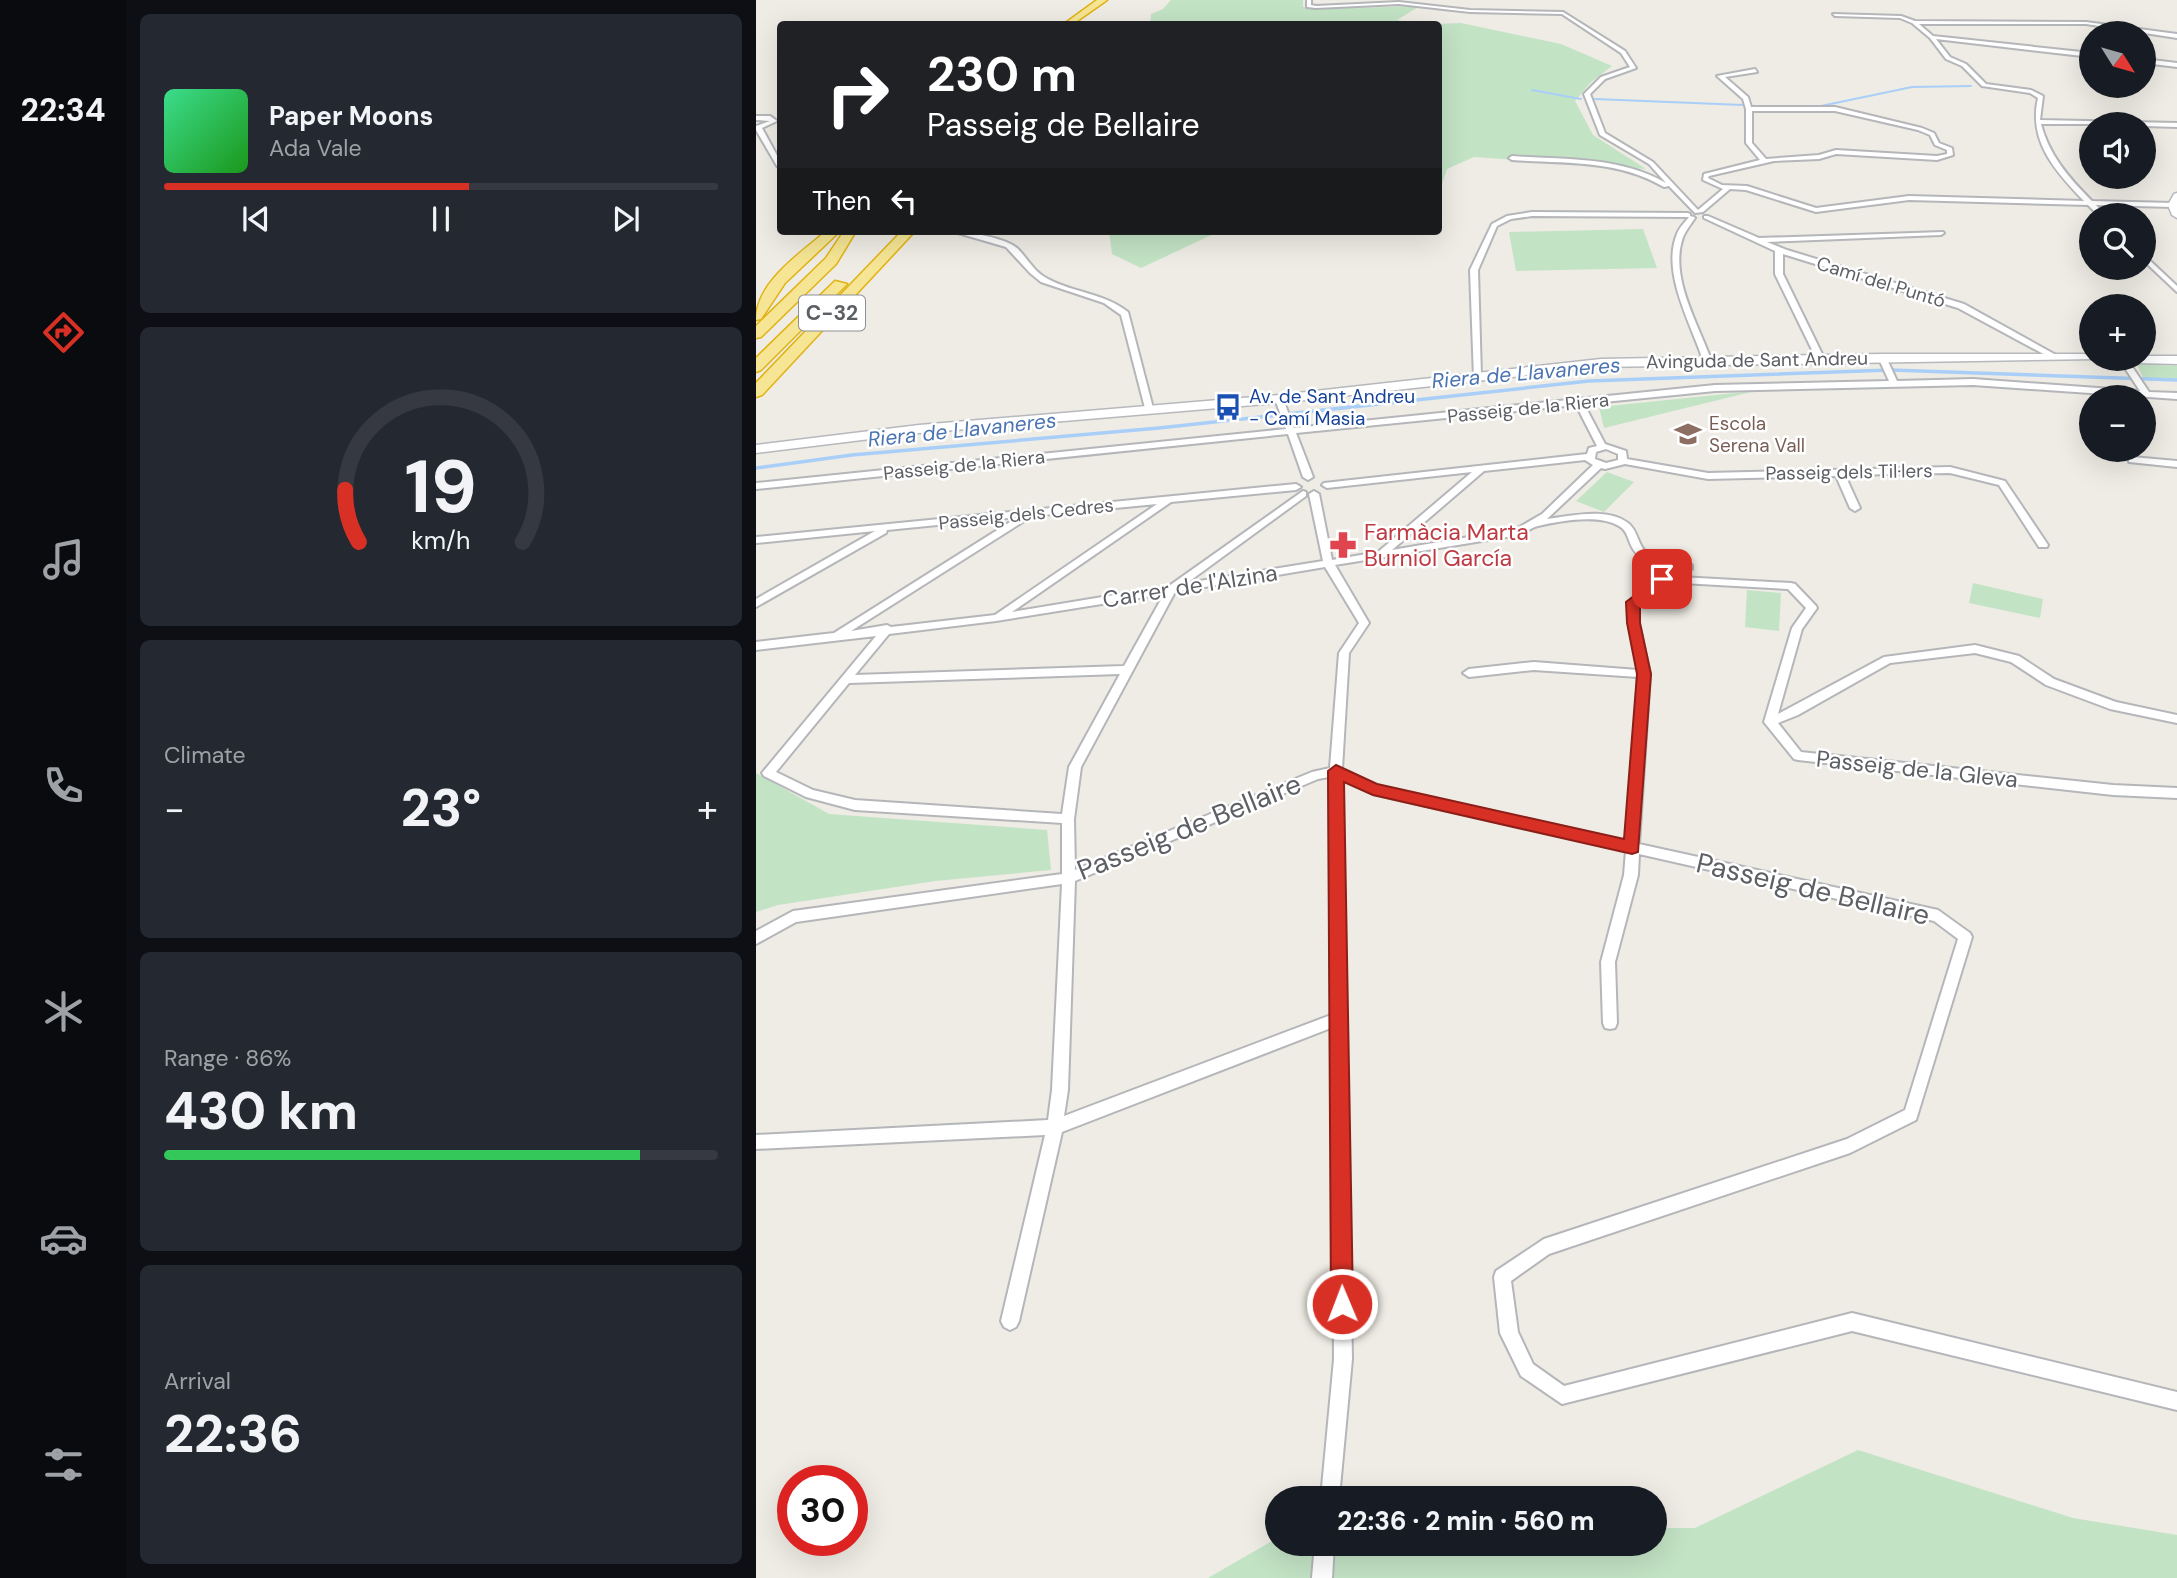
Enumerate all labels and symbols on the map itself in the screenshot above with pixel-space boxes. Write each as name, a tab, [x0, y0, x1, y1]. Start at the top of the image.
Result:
north arrow	[2079, 21, 2156, 98]
street label: Camí del Puntó	[1814, 251, 1948, 313]
road number: C-32	[799, 296, 865, 330]
street label: Avinguda de Sant Andreu	[1646, 346, 1868, 374]
water label: Riera de Llavaneres	[1430, 351, 1622, 395]
place label: Av. de Sant Andreu - Camí Masia	[1249, 384, 1415, 431]
street label: Passeig de la Riera	[1446, 387, 1610, 429]
bus stop icon: Av. de Sant Andreu - Camí Masia	[1213, 392, 1243, 422]
water label: Riera de Llavaneres	[866, 406, 1058, 454]
place label: Escola Serena Vall	[1709, 411, 1805, 458]
school or university icon: Escola Serena Vall	[1673, 419, 1703, 449]
street label: Passeig de la Riera	[882, 444, 1046, 486]
street label: Passeig dels Til·lers	[1765, 458, 1933, 486]
street label: Passeig dels Cedres	[937, 492, 1115, 536]
place label: Farmàcia Marta Burniol García	[1364, 517, 1529, 573]
pharmacy icon: Farmàcia Marta Burniol García	[1328, 530, 1358, 560]
pin	[1632, 549, 1692, 609]
street label: Carrer de l'Alzina	[1101, 557, 1279, 615]
street label: Passeig de la Gleva	[1815, 743, 2019, 795]
street label: Passeig de Bellaire	[1071, 765, 1307, 889]
street label: Passeig de Bellaire	[1693, 844, 1933, 934]
position arrow	[1305, 1267, 1379, 1341]
speed limit sign: 30	[777, 1465, 868, 1556]

